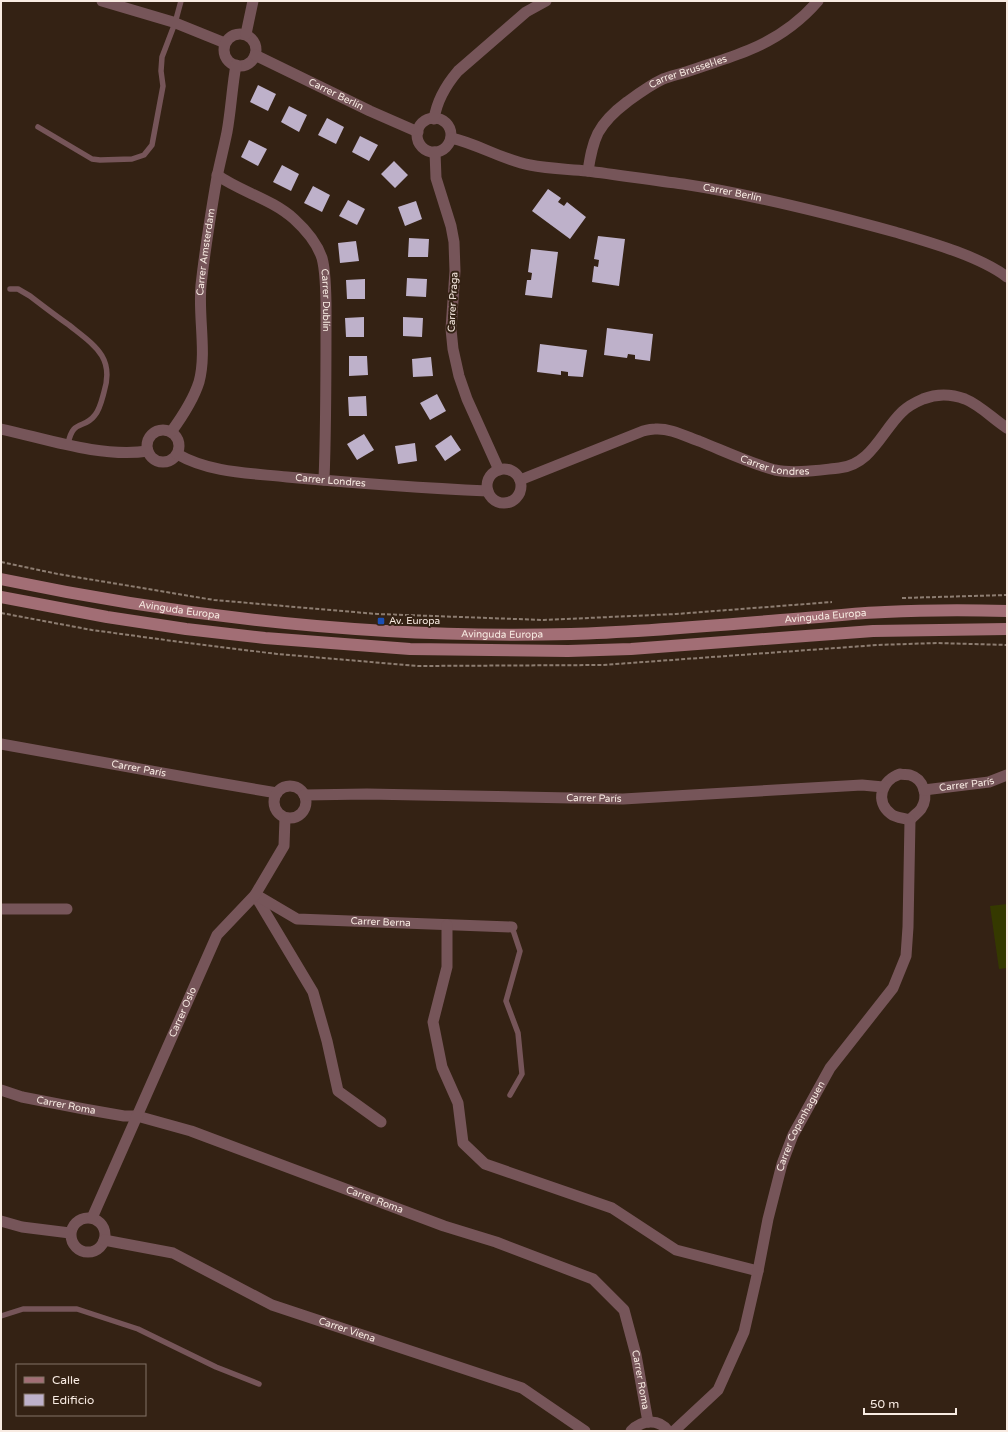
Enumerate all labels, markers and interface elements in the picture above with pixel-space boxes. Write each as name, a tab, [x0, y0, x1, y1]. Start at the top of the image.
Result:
street label: Carrer Brussel·les	[647, 53, 729, 91]
street label: Carrer Berlín	[306, 76, 365, 113]
street label: Carrer Berlín	[702, 181, 763, 204]
street label: Carrer Amsterdam	[194, 208, 218, 296]
street label: Carrer Dublín	[318, 268, 332, 332]
street label: Carrer Praga	[445, 272, 461, 332]
street label: Carrer Londres	[739, 453, 810, 478]
street label: Carrer Londres	[295, 472, 366, 490]
street label: Avinguda Europa	[138, 598, 221, 622]
street label: Avinguda Europa	[784, 607, 867, 626]
place label: Av. Europa	[389, 615, 440, 627]
marker: Av. Europa	[376, 616, 386, 626]
street label: Avinguda Europa	[461, 628, 543, 641]
street label: Carrer París	[110, 758, 167, 780]
street label: Carrer París	[938, 774, 996, 794]
street label: Carrer París	[566, 792, 622, 805]
street label: Carrer Berna	[350, 915, 411, 929]
street label: Carrer Oslo	[167, 985, 199, 1039]
street label: Carrer Copenhaguen	[774, 1079, 828, 1173]
street label: Carrer Roma	[35, 1094, 97, 1117]
street label: Carrer Roma	[344, 1184, 405, 1216]
street label: Carrer Viena	[317, 1315, 377, 1345]
street label: Carrer Roma	[629, 1349, 652, 1411]
legend	[16, 1364, 146, 1416]
text: Calle	[52, 1373, 80, 1387]
scale bar	[864, 1390, 956, 1416]
text: Edificio	[52, 1393, 94, 1407]
text: 50 m	[870, 1397, 899, 1411]

